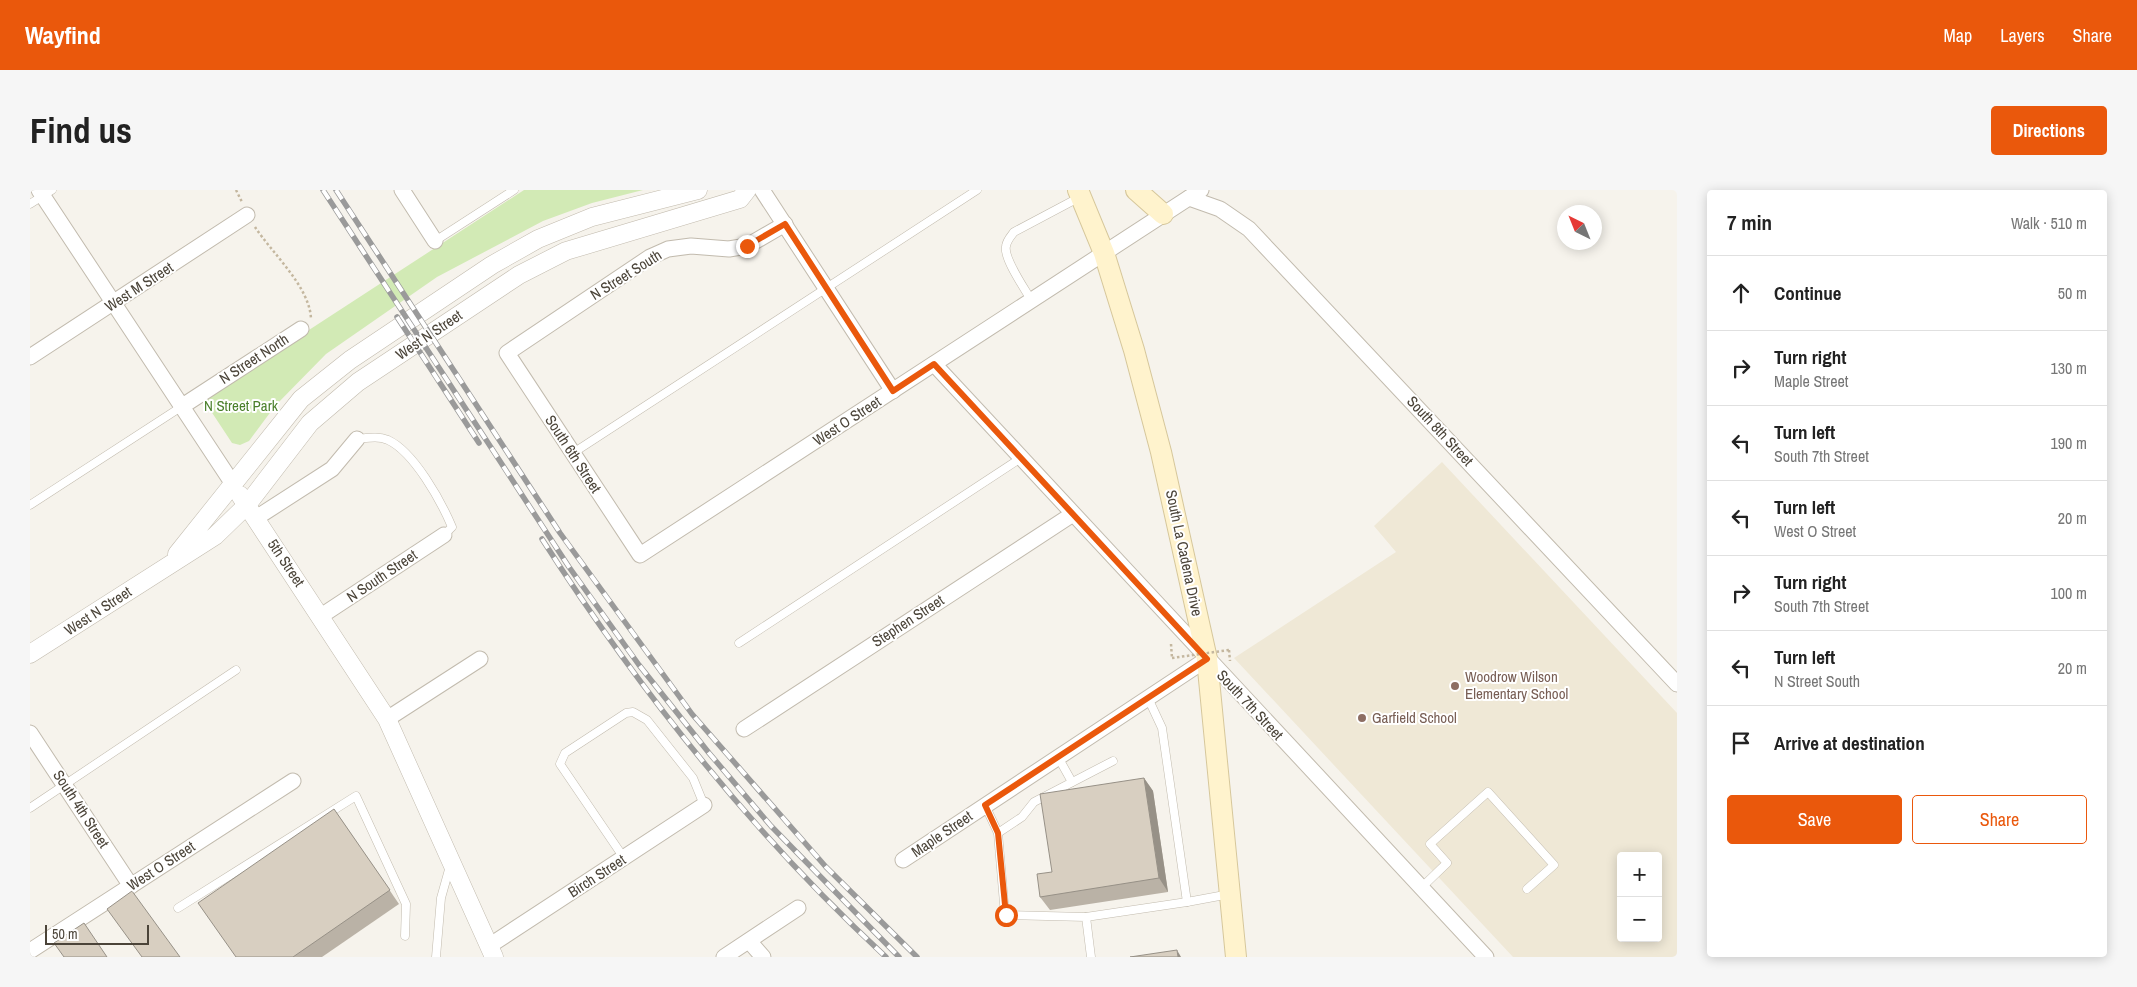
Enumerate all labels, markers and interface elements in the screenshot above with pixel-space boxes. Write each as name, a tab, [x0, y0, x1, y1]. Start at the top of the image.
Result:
text: Wayfind	[25, 19, 101, 51]
text: Map	[1944, 23, 1972, 48]
text: Layers	[2000, 23, 2045, 48]
text: Share	[2073, 23, 2112, 48]
button: Directions	[1991, 106, 2107, 155]
text: Find us	[30, 107, 132, 154]
north arrow	[1557, 205, 1602, 250]
text: 7 min	[1727, 208, 1772, 237]
text: Walk · 510 m	[2011, 212, 2087, 234]
route end	[736, 235, 759, 258]
street label: N Street South	[586, 244, 666, 305]
street label: West M Street	[100, 256, 178, 317]
icon: ahead	[1727, 279, 1755, 307]
text: Continue	[1774, 280, 1842, 306]
text: 50 m	[2058, 282, 2087, 304]
street label: West N Street	[391, 304, 467, 365]
street label: N Street North	[215, 328, 292, 389]
text: Turn right	[1774, 344, 1846, 370]
icon: right	[1727, 354, 1755, 382]
text: 130 m	[2051, 357, 2087, 379]
text: Maple Street	[1774, 370, 1848, 392]
street label: West O Street	[809, 390, 885, 450]
street label: South 8th Street	[1402, 391, 1479, 471]
park label: N Street Park	[204, 395, 279, 416]
street label: South 6th Street	[540, 411, 607, 497]
text: Turn left	[1774, 419, 1835, 445]
icon: left	[1727, 429, 1755, 457]
text: 190 m	[2051, 432, 2087, 454]
text: South 7th Street	[1774, 445, 1869, 467]
street label: South La Cadena Drive	[1161, 488, 1208, 618]
text: Turn left	[1774, 494, 1835, 520]
icon: left	[1727, 504, 1755, 532]
text: 20 m	[2058, 507, 2087, 529]
text: West O Street	[1774, 520, 1856, 542]
street label: 5th Street	[263, 535, 310, 591]
street label: N South Street	[342, 544, 422, 607]
text: Turn right	[1774, 569, 1846, 595]
icon: right	[1727, 579, 1755, 607]
street label: West N Street	[60, 581, 136, 640]
text: 100 m	[2051, 582, 2087, 604]
street label: Stephen Street	[868, 589, 948, 652]
text: South 7th Street	[1774, 595, 1869, 617]
text: Turn left	[1774, 644, 1835, 670]
icon: left	[1727, 654, 1755, 682]
text: 20 m	[2058, 657, 2087, 679]
street label: South 7th Street	[1212, 665, 1289, 745]
place label: Woodrow Wilson Elementary School	[1465, 666, 1568, 704]
text: N Street South	[1774, 670, 1860, 692]
marker: Woodrow Wilson Elementary School	[1449, 680, 1461, 692]
place label: Garfield School	[1372, 707, 1457, 728]
marker: Garfield School	[1356, 712, 1368, 724]
icon: arrive	[1727, 729, 1755, 757]
text: Arrive at destination	[1774, 730, 1925, 756]
street label: South 4th Street	[48, 766, 115, 852]
button: Save	[1727, 795, 1902, 844]
button: Share	[1912, 795, 2087, 844]
street label: Maple Street	[907, 805, 977, 862]
street label: West O Street	[123, 835, 199, 895]
street label: Birch Street	[564, 849, 630, 902]
map controls	[1617, 852, 1662, 942]
button: +	[1617, 852, 1662, 897]
button: −	[1617, 897, 1662, 942]
route start	[995, 904, 1018, 927]
scale bar	[45, 922, 149, 945]
text: 50 m	[52, 925, 78, 943]

